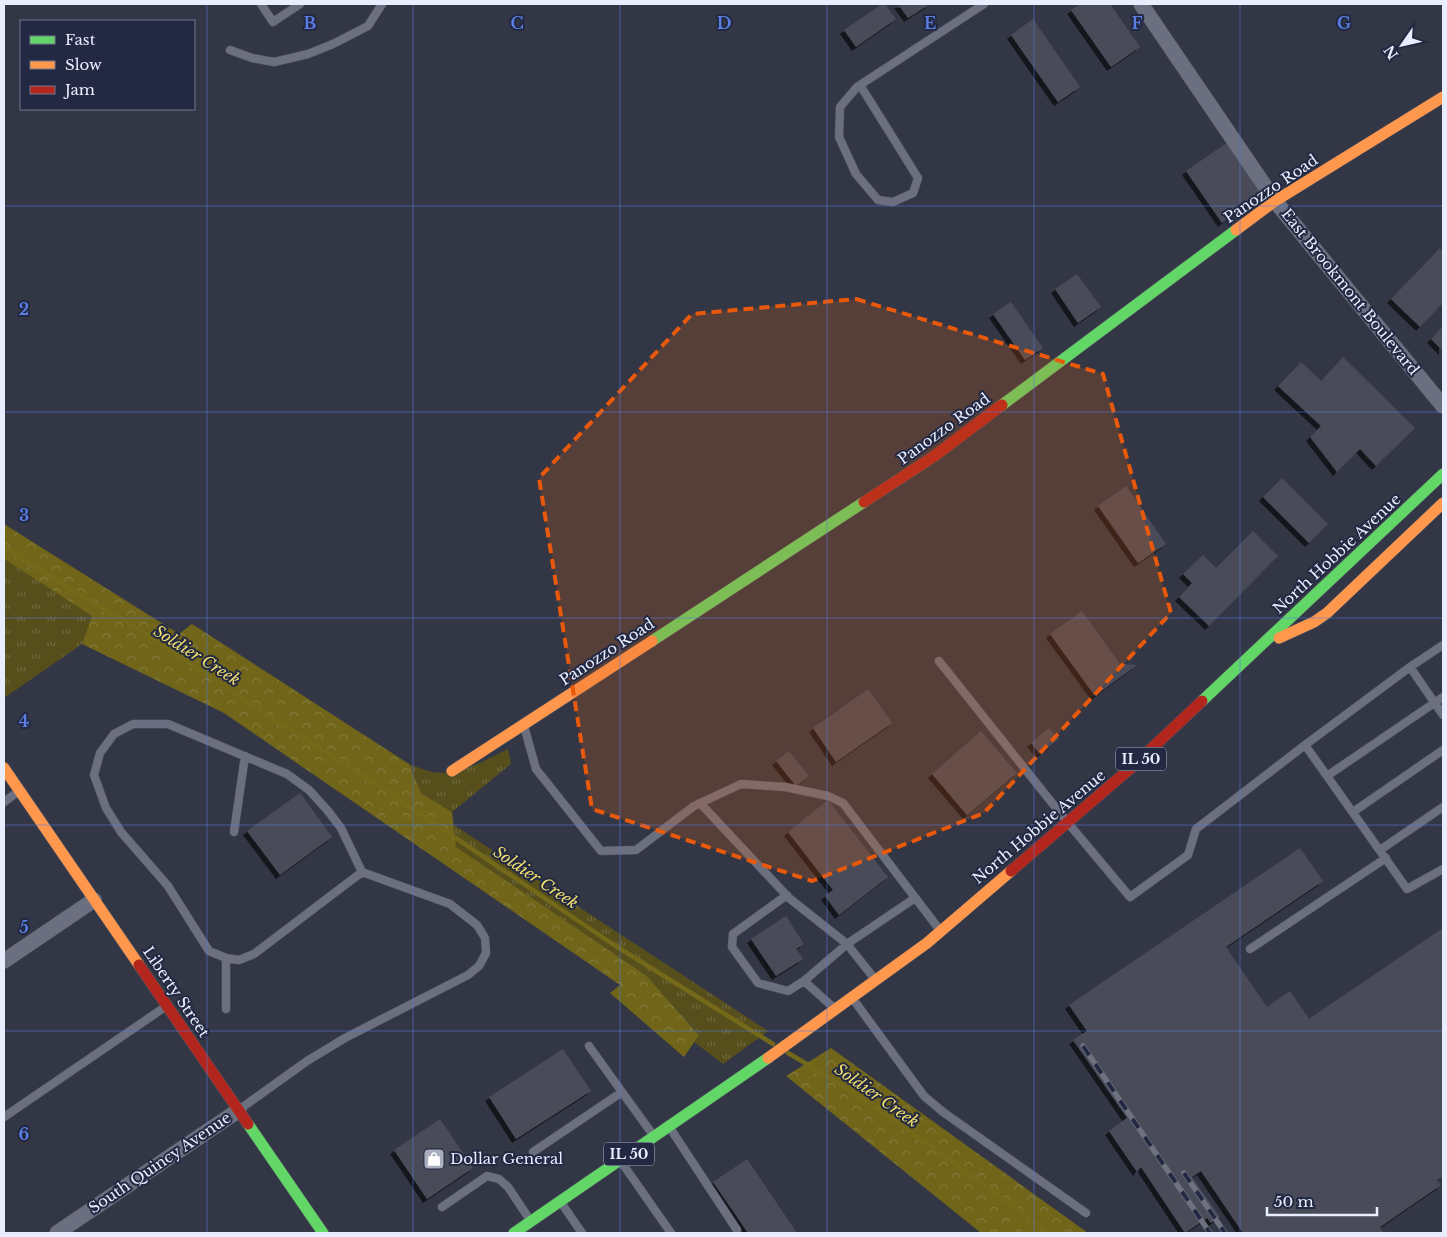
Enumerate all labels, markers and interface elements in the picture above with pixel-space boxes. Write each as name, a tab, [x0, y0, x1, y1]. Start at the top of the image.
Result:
text: B	[304, 13, 317, 33]
text: C	[510, 13, 524, 33]
text: D	[717, 13, 731, 33]
text: E	[924, 13, 936, 33]
text: F	[1131, 13, 1143, 33]
text: G	[1337, 13, 1351, 33]
legend	[20, 20, 195, 110]
north arrow	[1377, 20, 1427, 70]
text: Fast	[65, 30, 96, 49]
text: N	[1380, 42, 1402, 63]
text: Slow	[65, 55, 102, 74]
text: Jam	[63, 80, 95, 99]
street label: Panozzo Road	[1220, 150, 1321, 227]
street label: East Brookmont Boulevard	[1277, 205, 1423, 379]
text: 2	[19, 299, 29, 319]
street label: Panozzo Road	[894, 389, 993, 468]
street label: North Hobbie Avenue	[1269, 489, 1404, 618]
text: 3	[19, 505, 29, 525]
street label: Panozzo Road	[556, 614, 658, 689]
water label: Soldier Creek	[150, 621, 244, 689]
text: 4	[19, 711, 29, 731]
road number: IL 50	[1116, 748, 1166, 771]
street label: North Hobbie Avenue	[968, 765, 1109, 888]
water label: Soldier Creek	[490, 841, 582, 913]
text: 5	[19, 917, 29, 937]
street label: Liberty Street	[139, 943, 214, 1041]
water label: Soldier Creek	[831, 1059, 923, 1131]
street label: South Quincy Avenue	[85, 1108, 234, 1217]
text: 6	[19, 1124, 30, 1144]
road number: IL 50	[604, 1142, 654, 1166]
shop icon: Dollar General	[422, 1147, 446, 1171]
place label: Dollar General	[450, 1149, 563, 1168]
scale bar	[1267, 1184, 1377, 1216]
text: 50 m	[1274, 1192, 1314, 1211]

